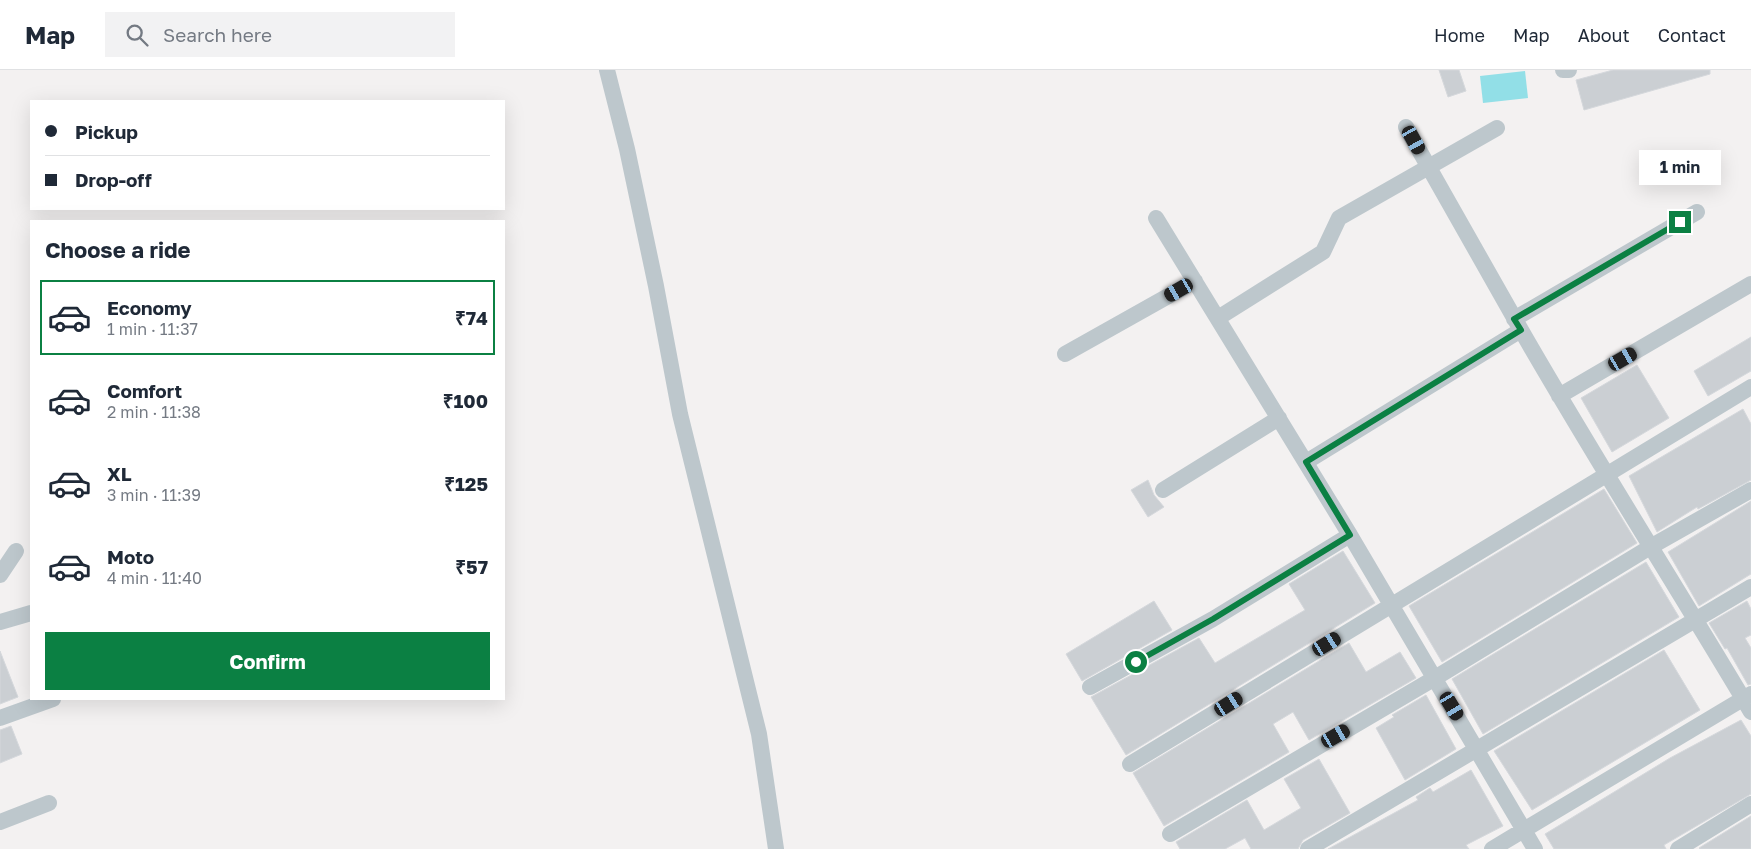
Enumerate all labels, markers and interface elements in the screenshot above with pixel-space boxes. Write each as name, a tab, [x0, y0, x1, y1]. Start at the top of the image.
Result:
search box	[105, 12, 455, 57]
text: Map	[25, 20, 75, 49]
icon: search	[123, 21, 151, 49]
text: Search here	[163, 23, 272, 46]
text: Home	[1434, 24, 1485, 46]
text: Map	[1513, 24, 1550, 46]
text: About	[1578, 24, 1630, 46]
text: Contact	[1658, 24, 1726, 46]
text: Pickup	[75, 120, 138, 143]
car	[1400, 123, 1427, 157]
callout: 1 min	[1639, 150, 1721, 184]
text: 1 min	[1660, 157, 1700, 177]
text: Drop-off	[75, 168, 152, 191]
route end	[1669, 211, 1691, 233]
text: Choose a ride	[45, 236, 191, 263]
car	[1162, 276, 1195, 304]
icon: car	[47, 295, 92, 340]
text: Economy	[107, 296, 192, 319]
text: ₹74	[455, 306, 488, 329]
text: 1 min · 11:37	[107, 319, 198, 339]
car	[1606, 345, 1639, 373]
icon: car	[47, 378, 92, 423]
text: Comfort	[107, 379, 182, 402]
text: ₹100	[443, 389, 488, 412]
text: 2 min · 11:38	[107, 402, 201, 422]
icon: car	[47, 461, 92, 506]
text: XL	[107, 462, 132, 485]
text: ₹125	[444, 472, 488, 495]
text: 3 min · 11:39	[107, 485, 201, 505]
icon: car	[47, 544, 92, 589]
text: Moto	[107, 545, 154, 568]
text: ₹57	[455, 555, 488, 578]
text: 4 min · 11:40	[107, 568, 202, 588]
car	[1310, 630, 1343, 658]
button: Confirm	[45, 632, 490, 690]
route start	[1125, 651, 1147, 673]
car	[1437, 689, 1466, 723]
car	[1212, 690, 1245, 718]
car	[1319, 722, 1352, 750]

